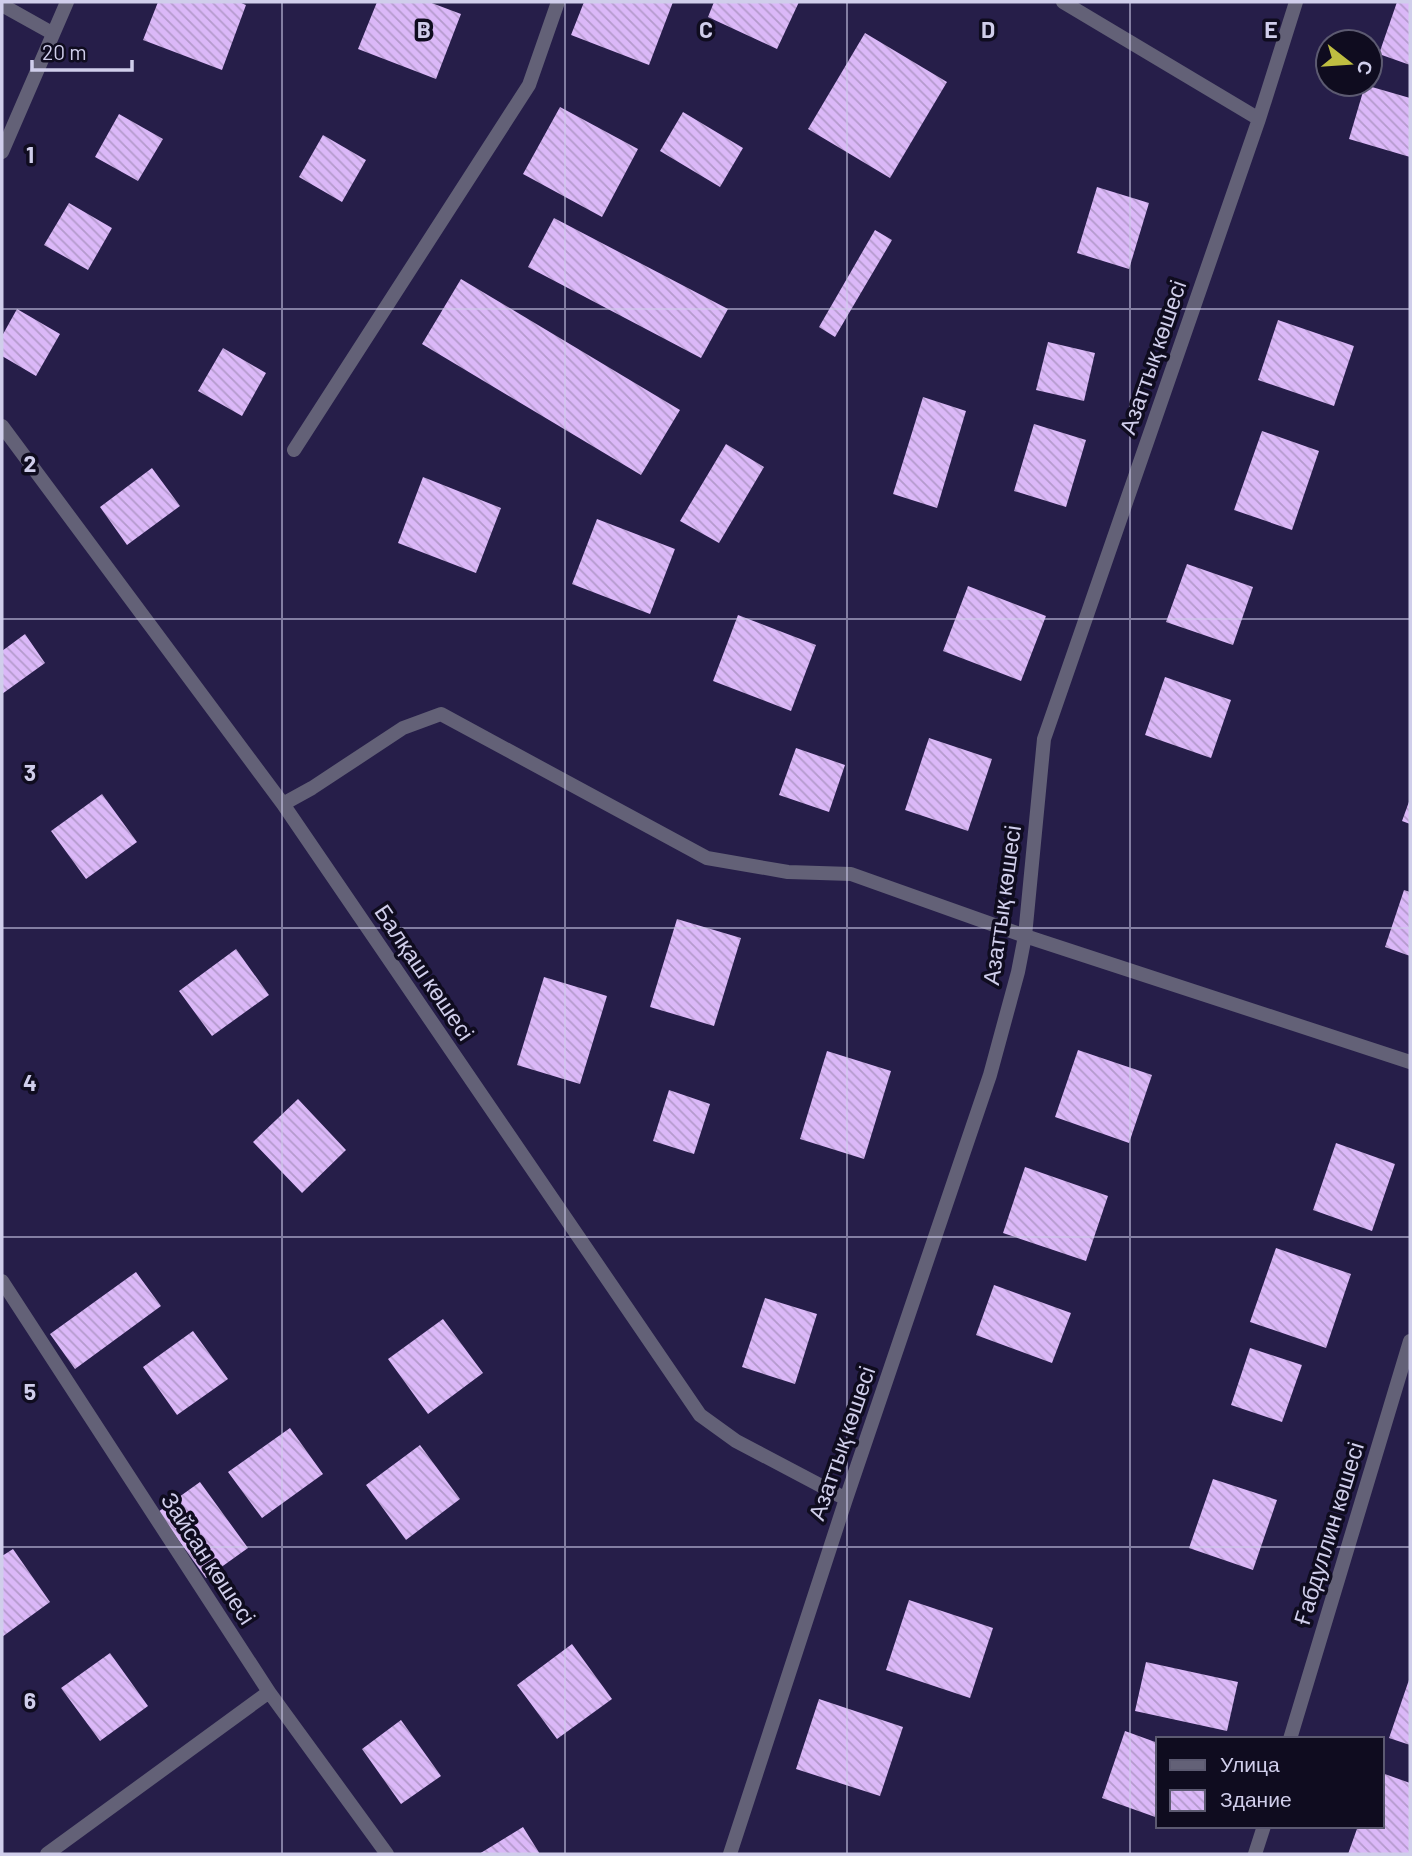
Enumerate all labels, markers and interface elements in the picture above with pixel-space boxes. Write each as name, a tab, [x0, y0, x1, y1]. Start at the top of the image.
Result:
text: B	[417, 15, 431, 43]
text: C	[699, 15, 713, 43]
text: D	[981, 15, 995, 43]
text: E	[1264, 15, 1278, 43]
scale bar	[32, 28, 131, 72]
north arrow	[1314, 28, 1384, 98]
text: 20 m	[42, 39, 87, 64]
text: С	[1353, 58, 1379, 78]
text: 1	[26, 140, 34, 168]
street label: Азаттық көшесі	[1113, 276, 1191, 438]
text: 2	[24, 449, 36, 477]
text: 3	[24, 758, 36, 786]
street label: Азаттық көшесі	[976, 823, 1026, 987]
street label: Балқаш көшесі	[369, 899, 481, 1045]
text: 4	[23, 1068, 37, 1096]
street label: Азаттық көшесі	[802, 1362, 880, 1524]
text: 5	[24, 1377, 36, 1405]
street label: Ғабдуллин көшесі	[1287, 1438, 1369, 1629]
street label: Зайсан көшесі	[156, 1487, 262, 1629]
text: 6	[24, 1686, 36, 1714]
legend	[1156, 1737, 1384, 1828]
text: Улица	[1220, 1751, 1280, 1776]
text: Здание	[1220, 1786, 1292, 1811]

